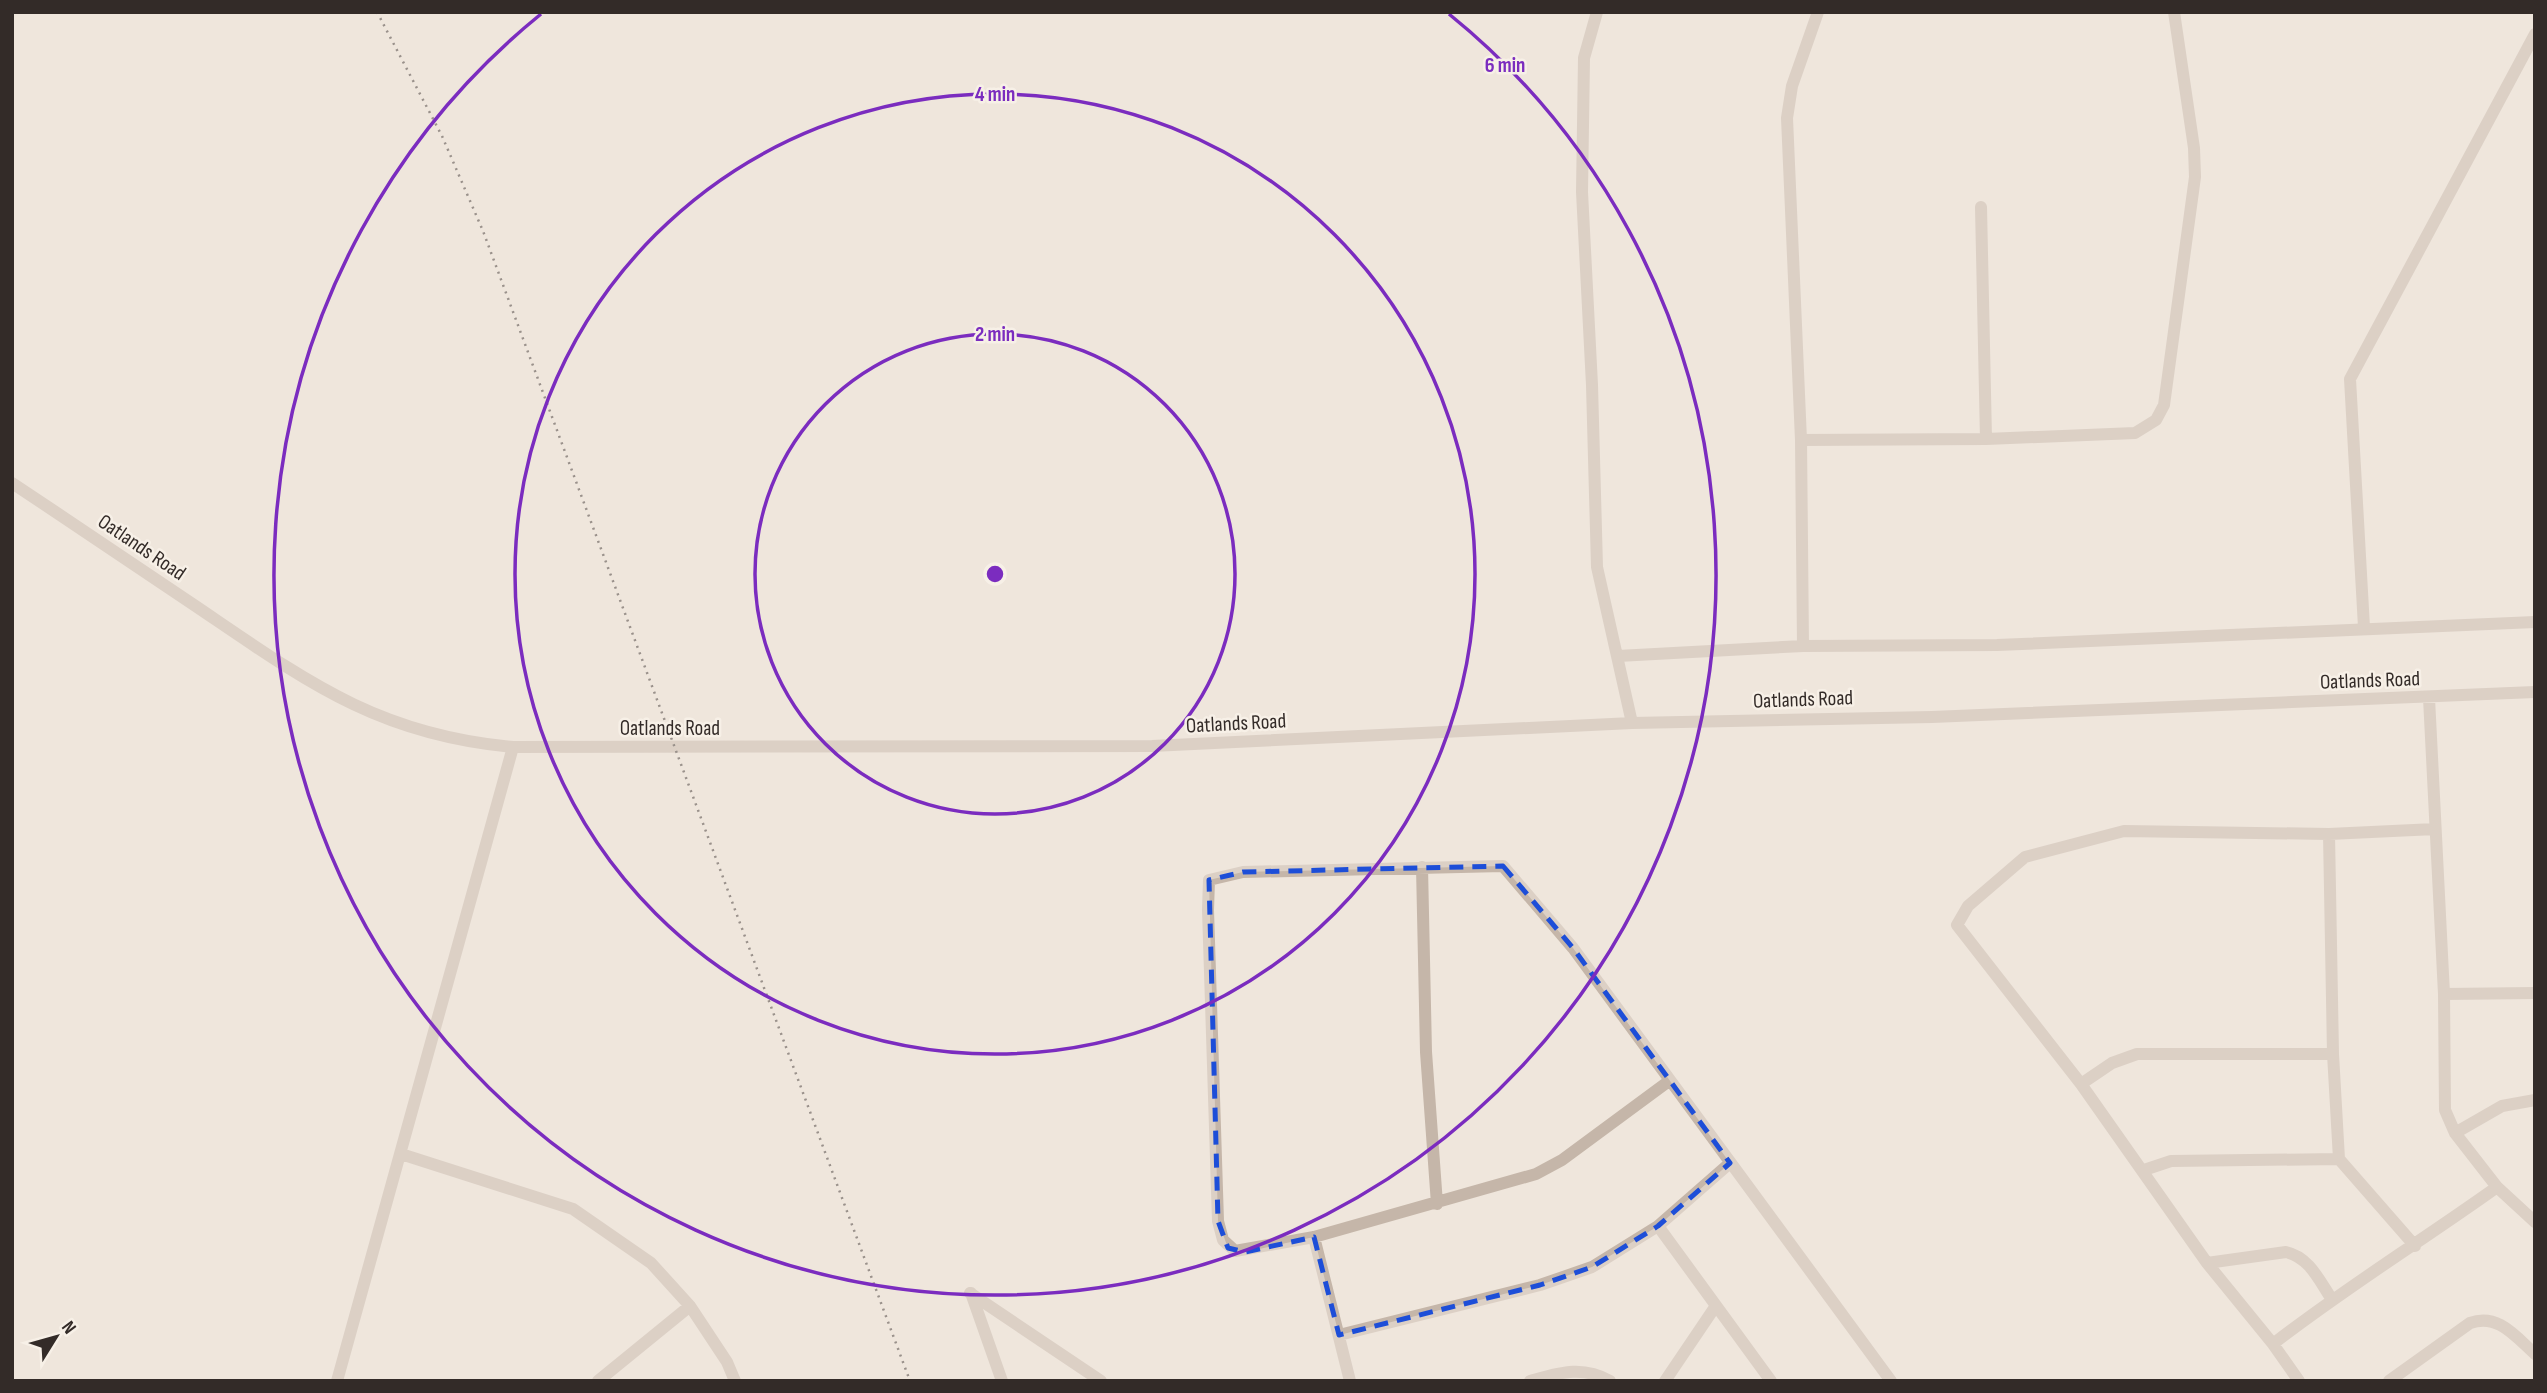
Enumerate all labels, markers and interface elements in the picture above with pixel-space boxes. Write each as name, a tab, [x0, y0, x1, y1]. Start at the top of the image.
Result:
text: 6 min	[1485, 53, 1525, 78]
text: 4 min	[975, 82, 1015, 107]
text: 2 min	[975, 322, 1015, 347]
street label: Oatlands Road	[93, 509, 190, 586]
centre of rings	[983, 562, 1007, 586]
street label: Oatlands Road	[2319, 666, 2421, 695]
street label: Oatlands Road	[1752, 685, 1854, 714]
street label: Oatlands Road	[1185, 708, 1287, 739]
street label: Oatlands Road	[620, 716, 720, 741]
north arrow	[21, 1302, 91, 1372]
text: N	[56, 1317, 81, 1339]

